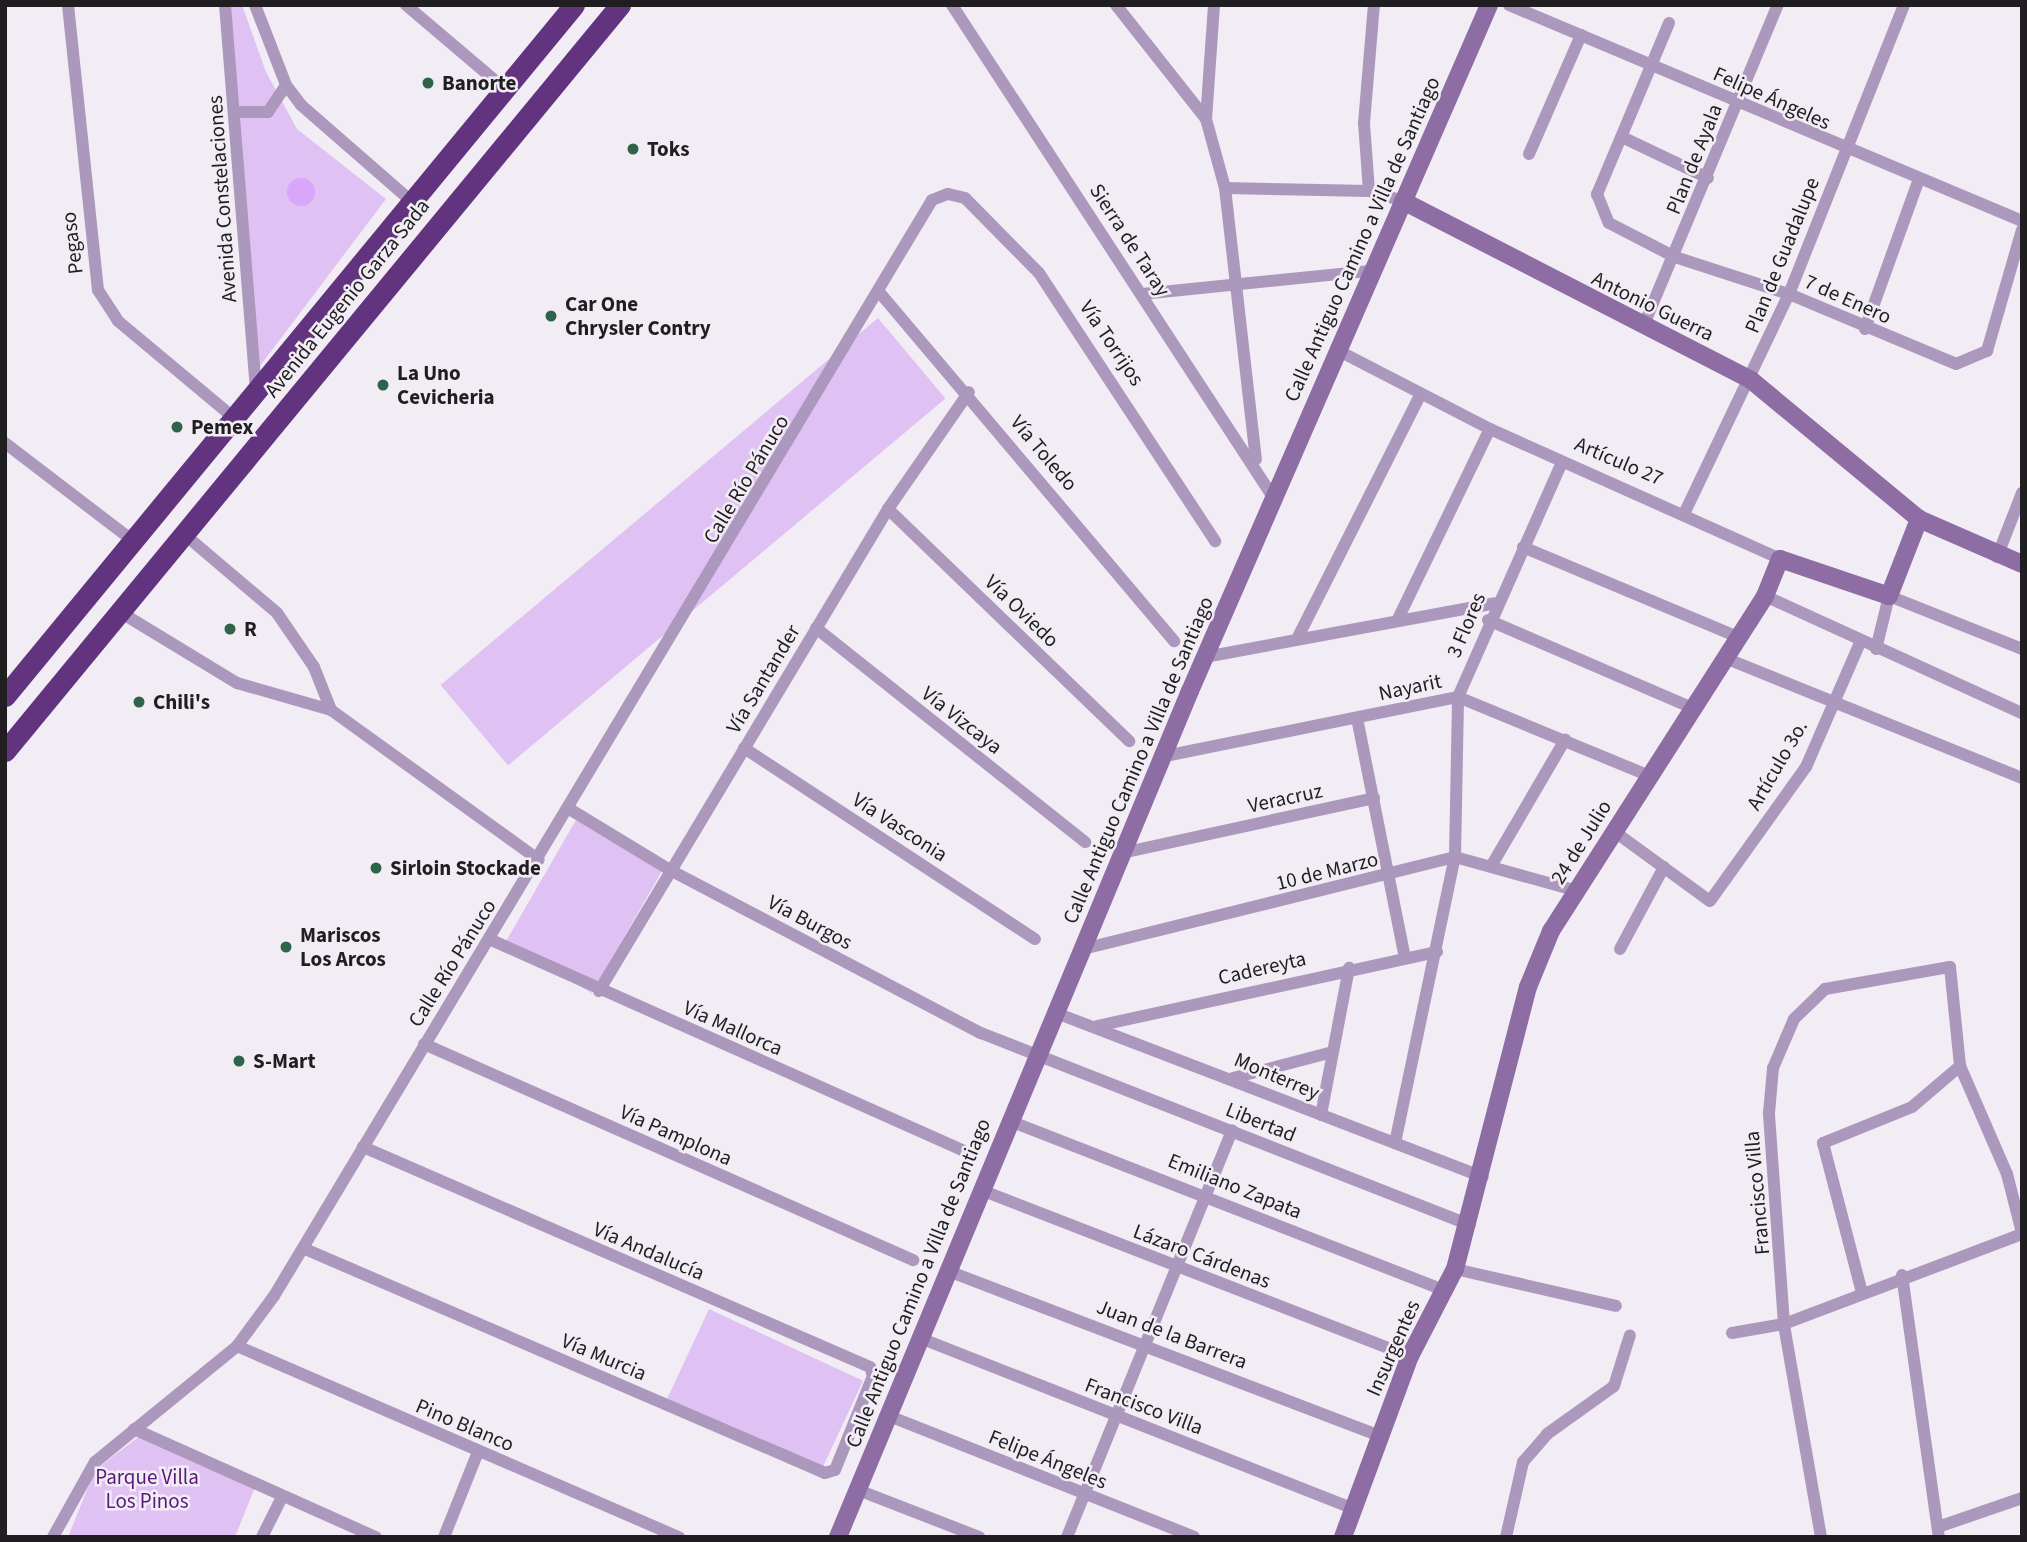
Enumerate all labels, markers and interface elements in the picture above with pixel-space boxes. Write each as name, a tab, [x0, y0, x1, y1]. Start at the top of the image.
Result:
street label: Felipe Ángeles	[1710, 61, 1834, 135]
place label: Banorte	[442, 70, 516, 96]
street label: Calle Antiguo Camino a Villa de Santiago	[1279, 73, 1445, 405]
marker: Banorte	[420, 75, 436, 91]
street label: Avenida Constelaciones	[202, 95, 242, 303]
street label: Plan de Ayala	[1660, 100, 1728, 218]
place label: Toks	[647, 136, 690, 162]
marker: Toks	[625, 141, 641, 157]
street label: Plan de Guadalupe	[1739, 173, 1825, 337]
street label: Sierra de Taray	[1084, 179, 1176, 301]
street label: Avenida Eugenio Garza Sada	[259, 194, 435, 402]
street label: Pegaso	[56, 210, 88, 276]
street label: Antonio Guerra	[1588, 266, 1718, 346]
street label: 7 de Enero	[1801, 269, 1895, 329]
place label: Car One Chrysler Contry	[565, 291, 711, 341]
street label: Vía Torrijos	[1074, 296, 1150, 390]
marker: Car One Chrysler Contry	[543, 308, 559, 324]
place label: La Uno Cevicheria	[397, 360, 495, 410]
marker: La Uno Cevicheria	[375, 377, 391, 393]
street label: Calle Río Pánuco	[698, 410, 794, 548]
street label: Vía Toledo	[1005, 410, 1083, 496]
place label: Pemex	[191, 414, 253, 440]
marker: Pemex	[169, 419, 185, 435]
street label: Artículo 27	[1571, 431, 1667, 491]
street label: Vía Oviedo	[980, 569, 1064, 653]
street label: 3 Flores	[1441, 589, 1491, 661]
street label: Calle Antiguo Camino a Villa de Santiago	[1057, 593, 1219, 927]
place label: R	[244, 616, 257, 642]
street label: Vía Santander	[721, 620, 805, 738]
marker: R	[222, 621, 238, 637]
street label: Nayarit	[1376, 668, 1444, 706]
street label: Vía Vizcaya	[917, 681, 1007, 759]
place label: Chili's	[153, 689, 210, 715]
marker: Chili's	[131, 694, 147, 710]
street label: Artículo 3o.	[1741, 716, 1813, 814]
street label: Veracruz	[1245, 778, 1325, 818]
street label: Vía Vasconia	[848, 787, 952, 867]
street label: 24 de Julio	[1545, 795, 1617, 889]
street label: 10 de Marzo	[1273, 846, 1381, 896]
place label: Sirloin Stockade	[390, 855, 541, 881]
marker: Sirloin Stockade	[368, 860, 384, 876]
street label: Vía Burgos	[763, 889, 857, 955]
street label: Calle Río Pánuco	[403, 895, 501, 1031]
place label: Mariscos Los Arcos	[300, 922, 386, 972]
marker: Mariscos Los Arcos	[278, 939, 294, 955]
street label: Cadereyta	[1216, 946, 1308, 990]
street label: Vía Mallorca	[679, 995, 787, 1061]
street label: Monterrey	[1231, 1047, 1323, 1105]
place label: S-Mart	[253, 1048, 316, 1074]
marker: S-Mart	[231, 1053, 247, 1069]
street label: Libertad	[1222, 1097, 1300, 1147]
street label: Vía Pamplona	[616, 1099, 736, 1171]
street label: Calle Antiguo Camino a Villa de Santiago	[840, 1115, 996, 1451]
street label: Francisco Villa	[1739, 1130, 1775, 1256]
street label: Emiliano Zapata	[1164, 1148, 1306, 1224]
street label: Vía Andalucía	[590, 1216, 708, 1286]
street label: Lázaro Cárdenas	[1130, 1218, 1274, 1294]
street label: Juan de la Barrera	[1093, 1294, 1251, 1374]
street label: Insurgentes	[1361, 1296, 1425, 1400]
street label: Vía Murcia	[558, 1328, 650, 1386]
street label: Francisco Villa	[1081, 1372, 1207, 1440]
street label: Pino Blanco	[412, 1393, 518, 1457]
street label: Felipe Ángeles	[985, 1424, 1111, 1494]
park label: Parque Villa Los Pinos	[95, 1464, 199, 1514]

